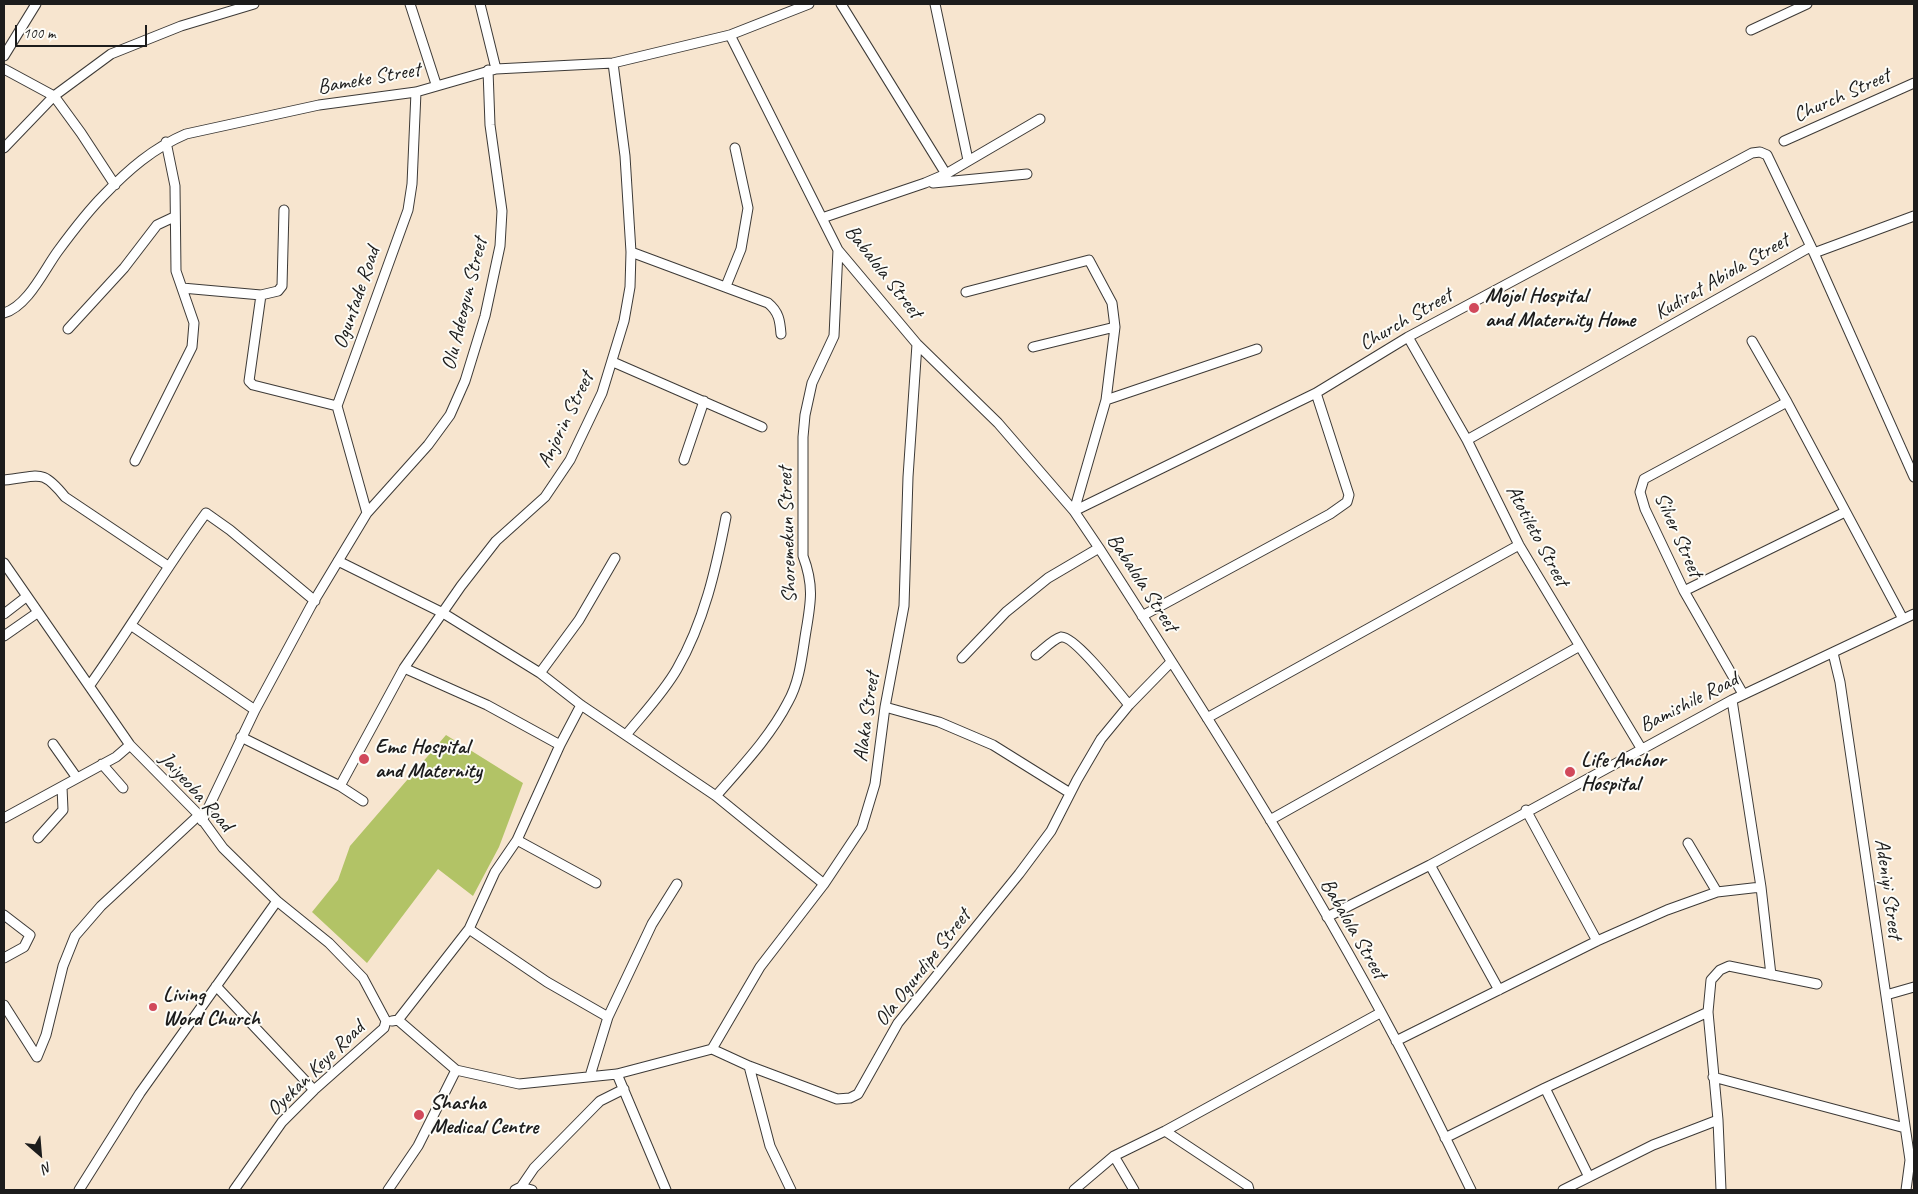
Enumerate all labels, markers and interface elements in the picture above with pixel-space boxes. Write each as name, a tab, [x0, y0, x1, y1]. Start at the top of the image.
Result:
scale bar	[18, 15, 150, 47]
text: 100 m	[23, 24, 55, 43]
street label: Bameke Street	[316, 58, 422, 100]
street label: Church Street	[1790, 63, 1894, 129]
street label: Babalola Street	[839, 220, 927, 324]
street label: Kudirat Abiola Street	[1650, 228, 1794, 326]
street label: Olu Adeogun Street	[436, 235, 494, 373]
street label: Oguntade Road	[328, 244, 386, 352]
street label: Church Street	[1355, 283, 1457, 357]
place label: Mojol Hospital and Maternity Home	[1485, 283, 1635, 333]
marker: Mojol Hospital and Maternity Home	[1467, 301, 1481, 315]
street label: Anjorin Street	[532, 368, 600, 472]
street label: Shoremekun Street	[773, 466, 803, 604]
street label: Atotileto Street	[1500, 481, 1574, 591]
street label: Silver Street	[1648, 489, 1708, 581]
street label: Babalola Street	[1101, 529, 1183, 637]
street label: Bamishile Road	[1636, 667, 1742, 739]
street label: Alaka Street	[848, 671, 886, 763]
place label: Emc Hospital and Maternity	[375, 734, 482, 784]
street label: Jaiyeoba Road	[154, 747, 238, 837]
place label: Life Anchor Hospital	[1581, 747, 1665, 797]
marker: Emc Hospital and Maternity	[357, 752, 371, 766]
marker: Life Anchor Hospital	[1563, 765, 1577, 779]
street label: Adeniyi Street	[1869, 837, 1907, 941]
street label: Babalola Street	[1314, 874, 1392, 984]
street label: Ola Ogundipe Street	[869, 904, 977, 1032]
place label: Living Word Church	[163, 982, 260, 1032]
marker: Living Word Church	[147, 1001, 159, 1013]
street label: Oyekan Keye Road	[262, 1016, 370, 1122]
place label: Shasha Medical Centre	[430, 1090, 538, 1140]
marker: Shasha Medical Centre	[412, 1108, 426, 1122]
north arrow	[15, 1129, 65, 1179]
text: N	[39, 1158, 55, 1177]

